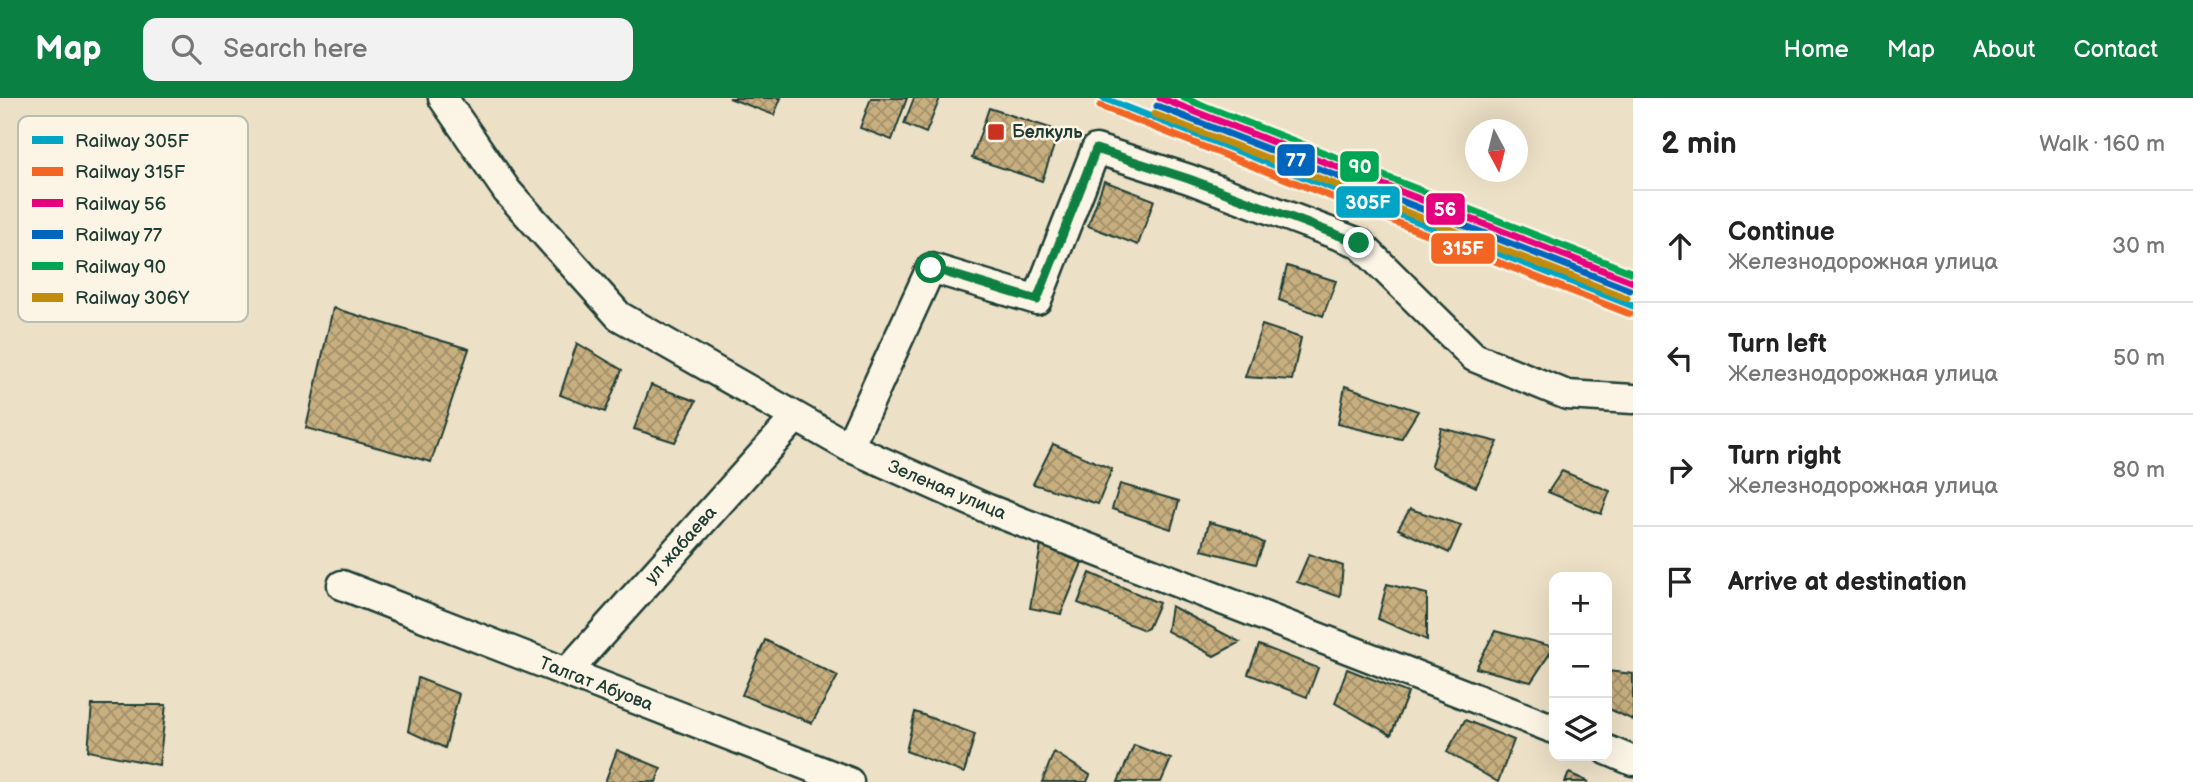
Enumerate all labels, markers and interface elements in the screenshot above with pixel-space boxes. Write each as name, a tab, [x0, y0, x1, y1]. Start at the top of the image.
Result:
search box	[143, 18, 633, 81]
text: Map	[35, 29, 101, 69]
icon: search	[167, 30, 205, 68]
text: Search here	[223, 34, 367, 65]
text: Home	[1784, 35, 1849, 64]
text: Map	[1887, 35, 1935, 64]
text: About	[1973, 35, 2035, 64]
text: Contact	[2073, 35, 2158, 64]
legend	[18, 116, 248, 322]
north arrow	[1465, 119, 1528, 182]
marker: Белкуль	[986, 122, 1006, 142]
place label: Белкуль	[1012, 122, 1083, 143]
text: 2 min	[1661, 126, 1737, 162]
text: Railway 305F	[75, 130, 190, 153]
text: Walk · 160 m	[2039, 130, 2165, 158]
line badge: 77	[1276, 143, 1316, 177]
text: 77	[1286, 150, 1307, 173]
line badge: 90	[1339, 150, 1380, 183]
text: 90	[1349, 156, 1371, 179]
text: Railway 315F	[75, 161, 186, 184]
line badge: 305F	[1335, 185, 1401, 219]
text: 305F	[1345, 192, 1391, 215]
line badge: 56	[1425, 192, 1466, 226]
text: Railway 56	[75, 193, 166, 216]
text: 56	[1434, 199, 1456, 222]
text: Continue	[1728, 217, 1835, 248]
text: Railway 77	[75, 224, 163, 247]
route end	[1343, 227, 1374, 258]
icon: ahead	[1661, 227, 1699, 265]
line badge: 315F	[1430, 232, 1496, 265]
text: 30 m	[2112, 232, 2165, 260]
text: 315F	[1442, 238, 1484, 261]
text: Железнодорожная улица	[1728, 248, 1998, 276]
route start	[915, 252, 946, 283]
text: Railway 90	[75, 256, 166, 279]
text: Railway 306Y	[75, 287, 190, 310]
text: Turn left	[1728, 329, 1827, 360]
icon: left	[1661, 339, 1699, 377]
text: 50 m	[2113, 344, 2165, 372]
text: Железнодорожная улица	[1728, 360, 1998, 388]
text: Turn right	[1728, 441, 1841, 472]
icon: right	[1661, 451, 1699, 489]
street label: Зеленая улица	[885, 456, 1010, 524]
text: 80 m	[2113, 456, 2165, 484]
text: Железнодорожная улица	[1728, 472, 1998, 500]
street label: ул жабаева	[641, 502, 721, 588]
icon: arrive	[1661, 563, 1699, 601]
text: Arrive at destination	[1728, 567, 1967, 598]
map controls	[1549, 572, 1612, 761]
button: +	[1549, 572, 1612, 635]
button: −	[1549, 635, 1612, 698]
street label: Талгат Абуова	[536, 653, 656, 715]
button: layers	[1549, 698, 1612, 761]

